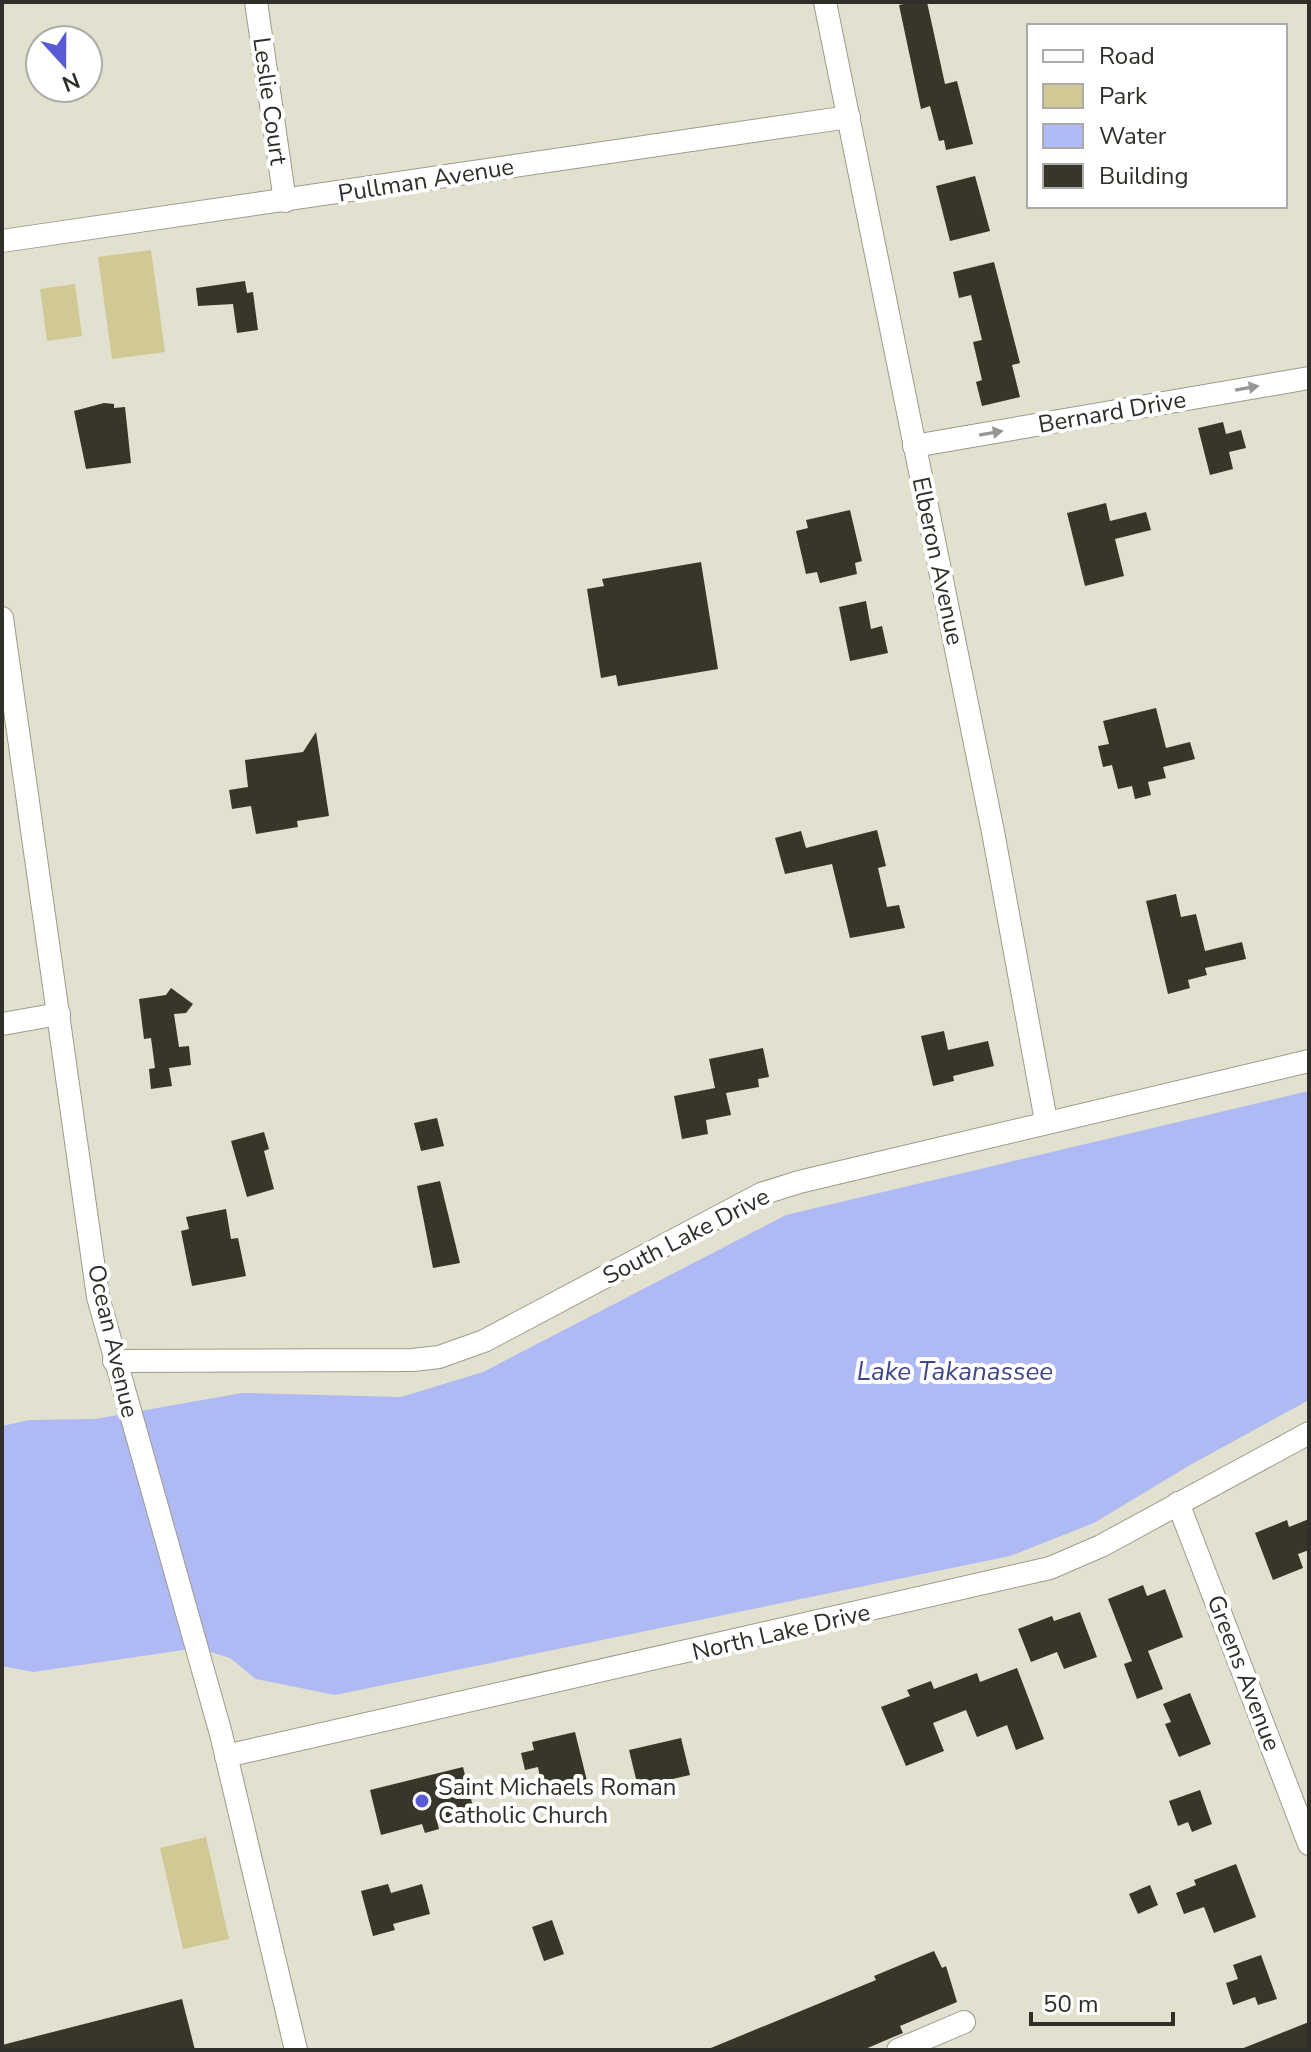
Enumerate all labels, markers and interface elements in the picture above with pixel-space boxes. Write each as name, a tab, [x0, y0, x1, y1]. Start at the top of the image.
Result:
north arrow	[24, 24, 104, 104]
legend	[1027, 24, 1287, 208]
street label: Leslie Court	[245, 35, 295, 167]
text: Road	[1099, 40, 1155, 72]
text: N	[58, 65, 84, 99]
text: Park	[1099, 80, 1148, 112]
text: Water	[1099, 120, 1167, 152]
street label: Pullman Avenue	[336, 150, 516, 210]
text: Building	[1099, 160, 1189, 192]
one-way arrow	[1235, 382, 1260, 394]
street label: Bernard Drive	[1036, 383, 1188, 441]
one-way arrow	[979, 426, 1004, 438]
street label: Elberon Avenue	[905, 474, 971, 648]
street label: South Lake Drive	[597, 1180, 775, 1292]
street label: Ocean Avenue	[80, 1261, 146, 1421]
water label: Lake Takanassee	[857, 1354, 1053, 1389]
street label: Greens Avenue	[1200, 1591, 1288, 1755]
street label: North Lake Drive	[689, 1596, 873, 1668]
place label: Saint Michaels Roman Catholic Church	[438, 1771, 676, 1831]
marker: Saint Michaels Roman Catholic Church	[413, 1792, 431, 1810]
scale bar	[1031, 1976, 1173, 2026]
text: 50 m	[1043, 1988, 1099, 2020]

